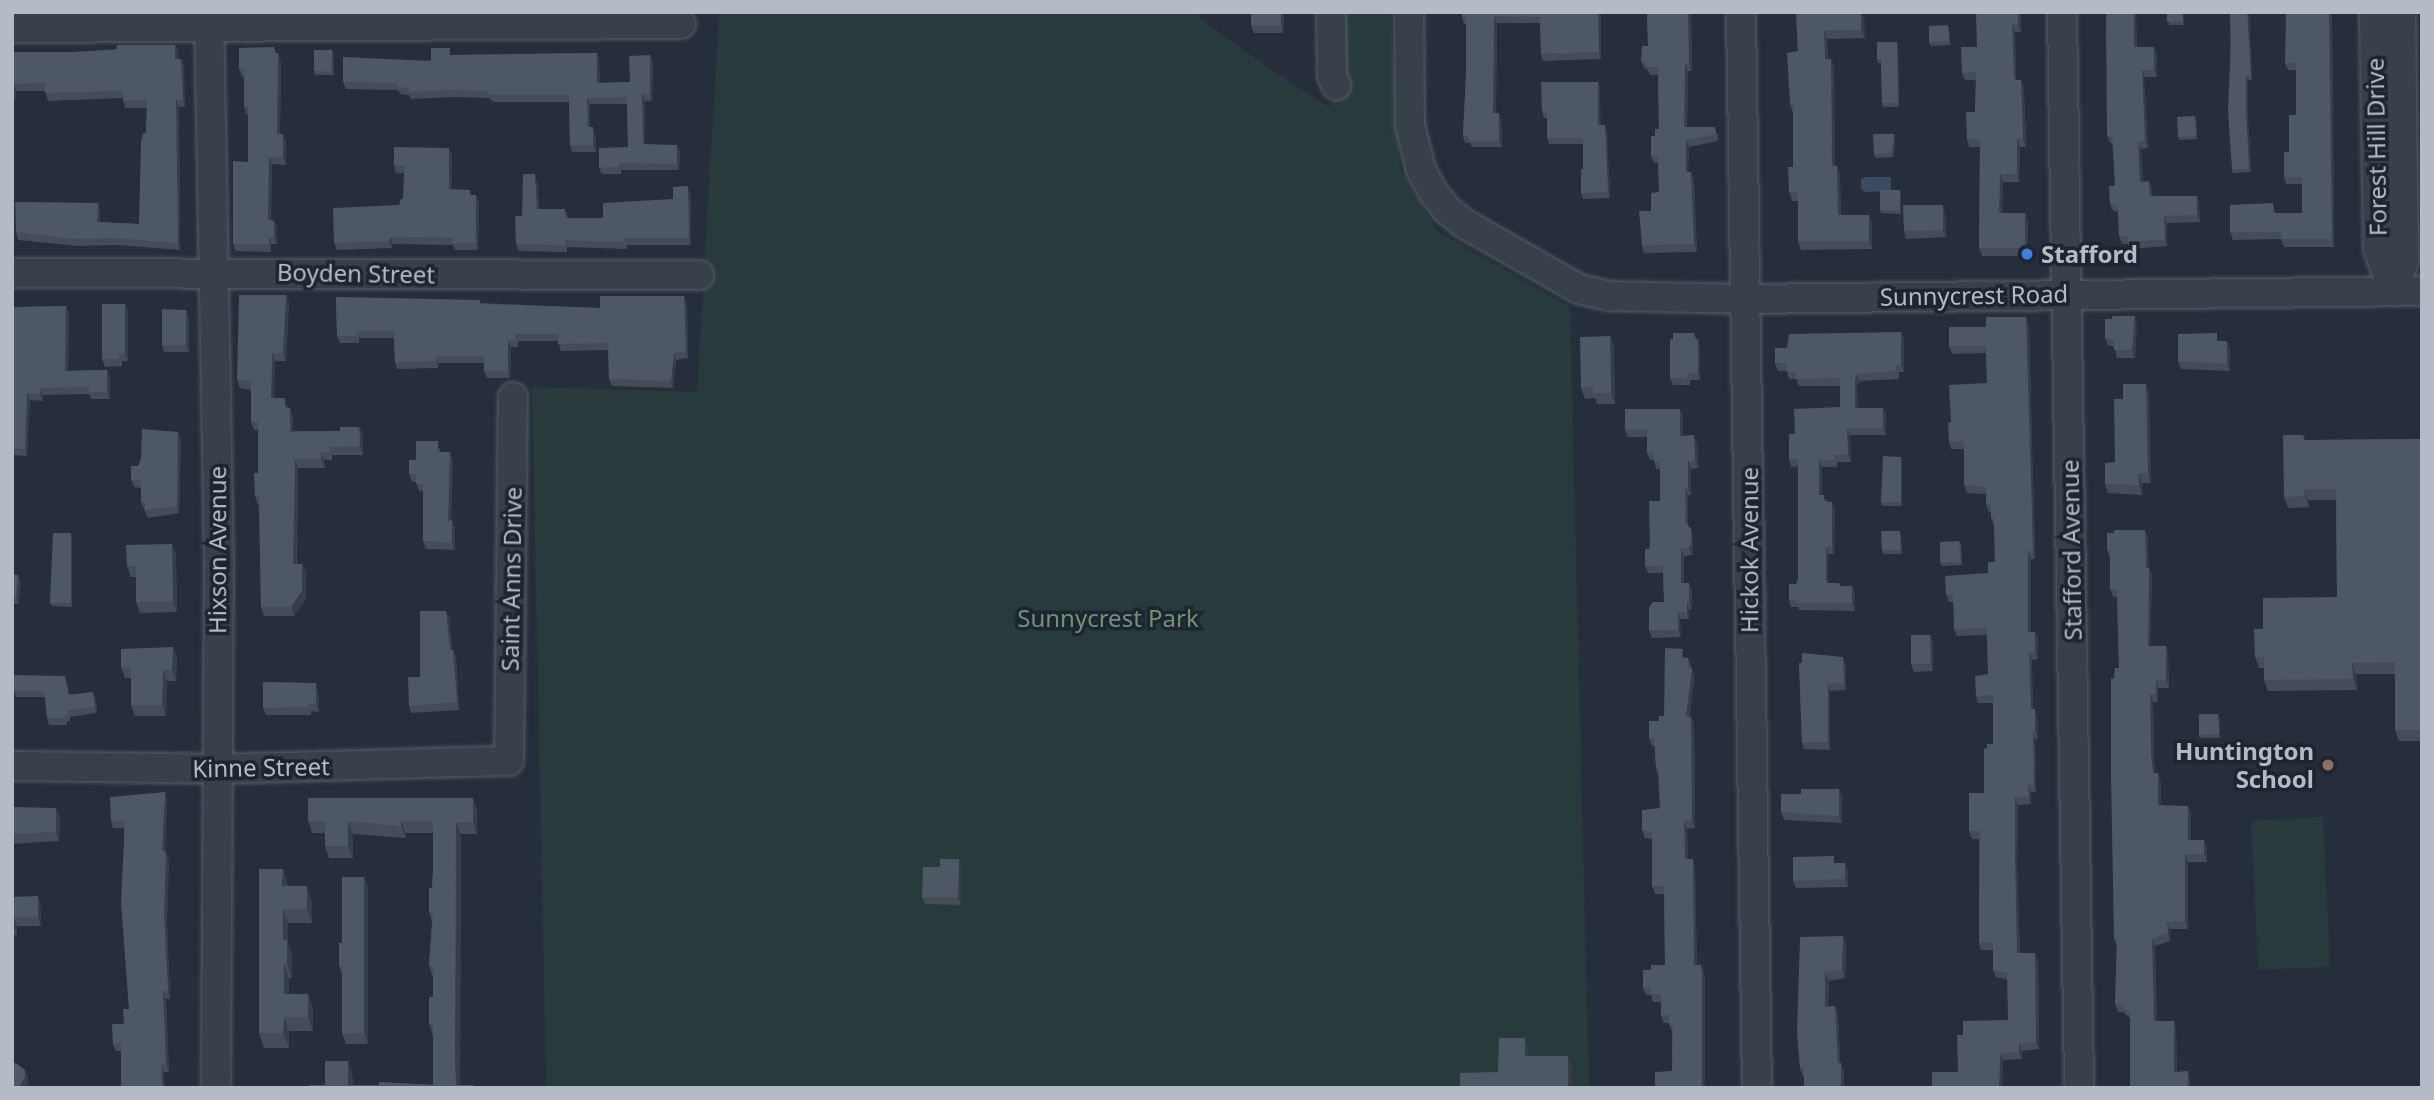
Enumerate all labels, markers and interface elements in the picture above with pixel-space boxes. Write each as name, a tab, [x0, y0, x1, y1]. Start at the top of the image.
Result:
street label: Forest Hill Drive	[2360, 58, 2392, 236]
place label: Stafford	[2041, 240, 2138, 268]
marker: Stafford	[2019, 246, 2035, 262]
street label: Boyden Street	[277, 257, 435, 289]
street label: Sunnycrest Road	[1880, 279, 2068, 311]
street label: Stafford Avenue	[2055, 459, 2087, 641]
street label: Hixson Avenue	[203, 466, 231, 634]
street label: Hickok Avenue	[1735, 467, 1763, 633]
street label: Saint Anns Drive	[495, 486, 527, 672]
park label: Sunnycrest Park	[1017, 604, 1199, 632]
place label: Huntington School	[2175, 737, 2314, 793]
street label: Kinne Street	[192, 751, 330, 783]
marker: Huntington School	[2320, 757, 2336, 773]

